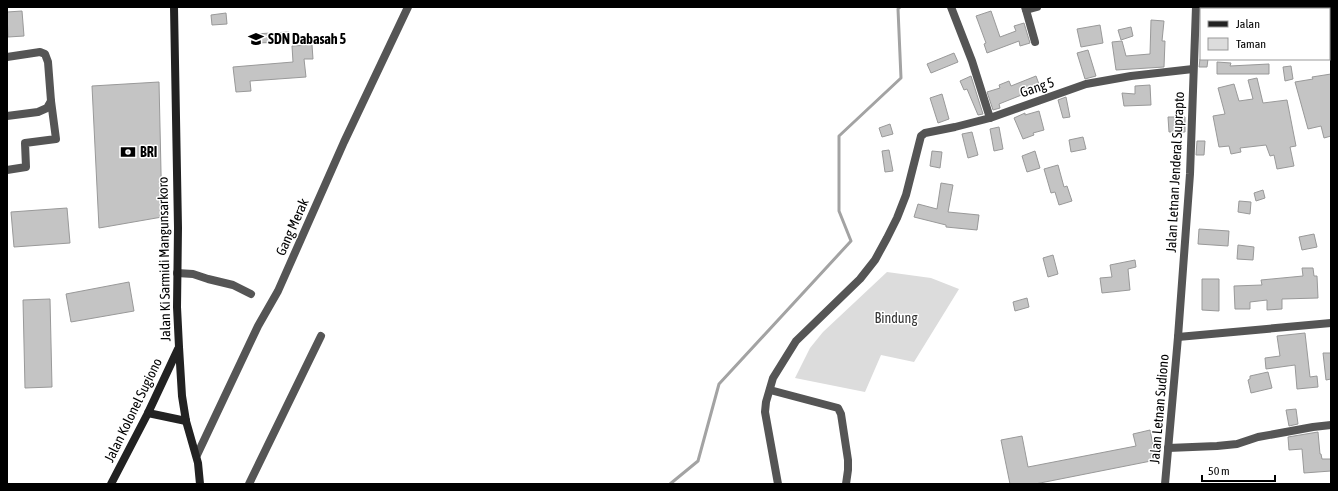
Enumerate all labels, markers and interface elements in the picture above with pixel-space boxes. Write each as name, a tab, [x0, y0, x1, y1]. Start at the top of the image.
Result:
legend	[1200, 8, 1330, 60]
text: Jalan	[1236, 17, 1260, 31]
school or university icon: SDN Dabasah 5	[247, 30, 265, 48]
place label: SDN Dabasah 5	[268, 31, 347, 47]
text: Taman	[1236, 37, 1266, 51]
street label: Gang 5	[1018, 74, 1056, 100]
street label: Jalan Letnan Jenderal Suprapto	[1163, 91, 1187, 253]
bank icon: BRI	[119, 143, 137, 161]
place label: BRI	[140, 144, 157, 160]
street label: Jalan Ki Sarmidi Mangunsarkoro	[155, 177, 173, 341]
street label: Gang Merak	[272, 196, 312, 258]
park label: Bindung	[875, 310, 917, 326]
street label: Jalan Letnan Sudiono	[1146, 353, 1172, 465]
street label: Jalan Kolonel Sugiono	[101, 355, 165, 465]
scale bar	[1202, 457, 1275, 483]
text: 50 m	[1208, 464, 1230, 478]

